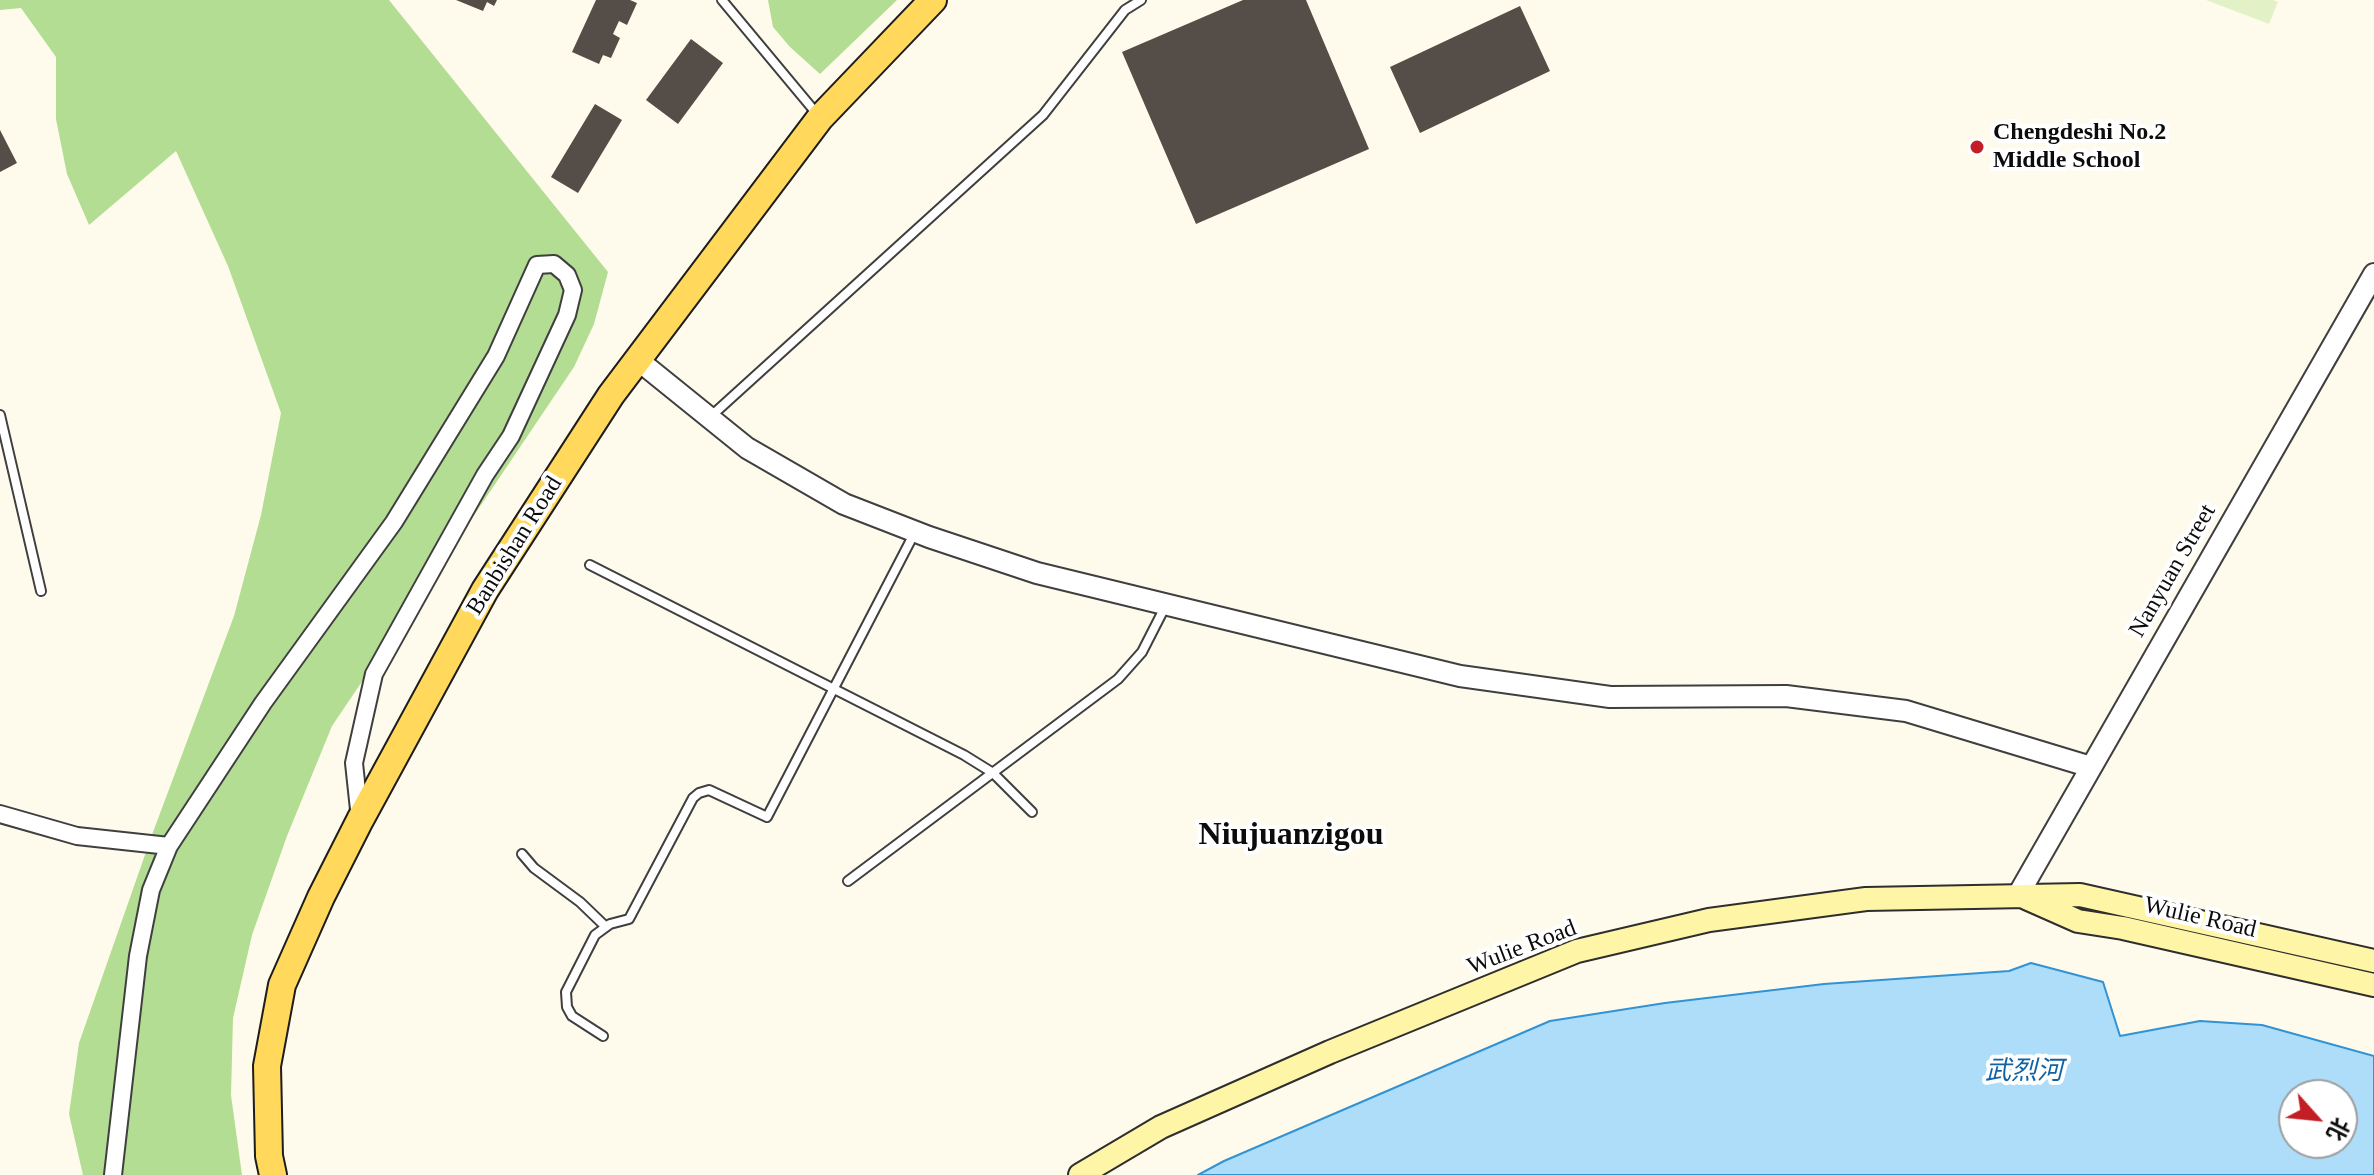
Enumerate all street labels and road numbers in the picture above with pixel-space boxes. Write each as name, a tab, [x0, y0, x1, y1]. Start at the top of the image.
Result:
street label: Banbishan Road	[461, 471, 569, 621]
street label: Nanyuan Street	[2123, 499, 2223, 643]
street label: Wulie Road	[2141, 891, 2259, 945]
street label: Wulie Road	[1463, 914, 1581, 982]

